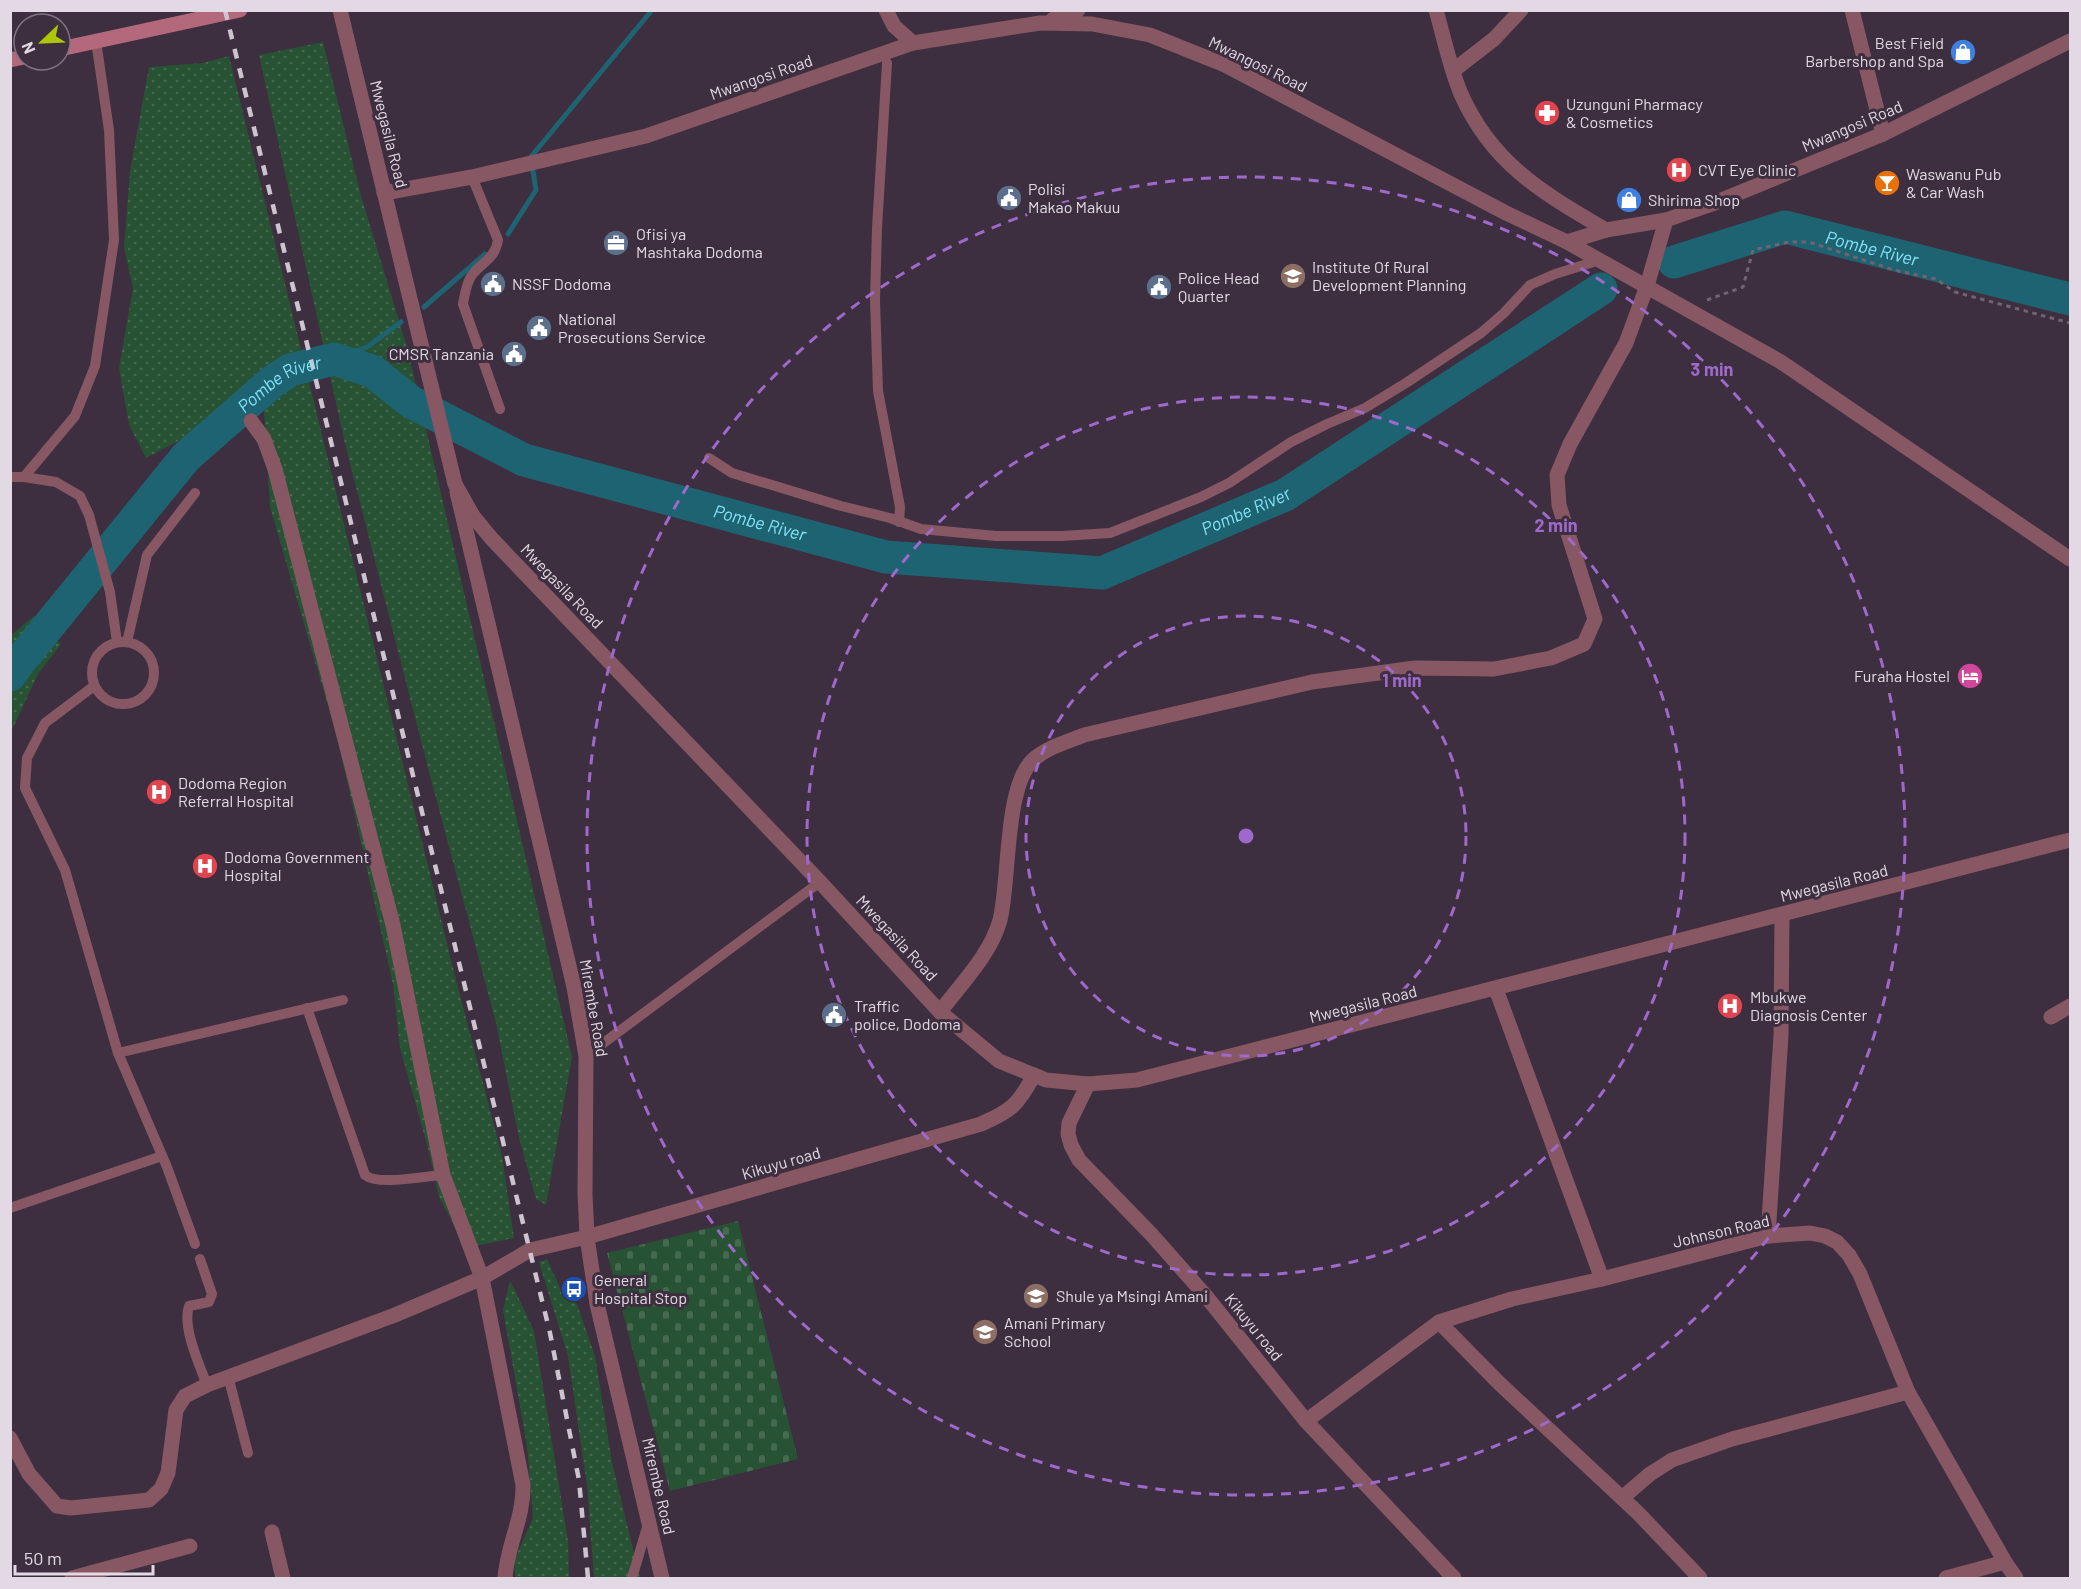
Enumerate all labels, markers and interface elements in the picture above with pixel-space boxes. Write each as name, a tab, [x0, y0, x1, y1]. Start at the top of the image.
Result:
north arrow	[12, 12, 72, 72]
street label: Mwangosi Road	[1206, 32, 1311, 96]
place label: Best Field Barbershop and Spa	[1805, 33, 1944, 70]
shop icon: Best Field Barbershop and Spa	[1948, 37, 1978, 67]
text: N	[17, 39, 39, 57]
street label: Mwangosi Road	[707, 50, 815, 103]
street label: Mwegasila Road	[367, 78, 412, 190]
place label: Uzunguni Pharmacy & Cosmetics	[1566, 94, 1703, 131]
street label: Mwangosi Road	[1799, 96, 1905, 155]
pharmacy icon: Uzunguni Pharmacy & Cosmetics	[1532, 98, 1562, 128]
hospital icon: CVT Eye Clinic	[1664, 155, 1694, 185]
place label: CVT Eye Clinic	[1698, 160, 1796, 179]
place label: Waswanu Pub & Car Wash	[1906, 164, 2001, 201]
bar icon: Waswanu Pub & Car Wash	[1872, 168, 1902, 198]
place label: Polisi Makao Makuu	[1028, 179, 1120, 216]
public building icon: Polisi Makao Makuu	[994, 183, 1024, 213]
shop icon: Shirima Shop	[1614, 185, 1644, 215]
place label: Shirima Shop	[1648, 190, 1740, 209]
place label: Ofisi ya Mashtaka Dodoma	[636, 224, 763, 261]
water label: Pombe River	[1823, 226, 1922, 270]
office icon: Ofisi ya Mashtaka Dodoma	[601, 228, 631, 258]
place label: Institute Of Rural Development Planning	[1312, 257, 1466, 294]
school or university icon: Institute Of Rural Development Planning	[1278, 261, 1308, 291]
place label: Police Head Quarter	[1178, 268, 1260, 305]
public building icon: NSSF Dodoma	[478, 269, 508, 299]
public building icon: Police Head Quarter	[1144, 272, 1174, 302]
place label: NSSF Dodoma	[512, 274, 611, 293]
place label: National Prosecutions Service	[558, 309, 706, 346]
public building icon: National Prosecutions Service	[524, 313, 554, 343]
public building icon: CMSR Tanzania	[499, 339, 529, 369]
place label: CMSR Tanzania	[389, 344, 494, 363]
water label: Pombe River	[233, 351, 324, 417]
text: 3 min	[1691, 358, 1733, 380]
water label: Pombe River	[1198, 482, 1295, 539]
water label: Pombe River	[711, 499, 809, 545]
text: 2 min	[1534, 514, 1578, 536]
street label: Mwegasila Road	[517, 539, 607, 632]
hotel icon: Furaha Hostel	[1955, 661, 1985, 691]
place label: Furaha Hostel	[1854, 666, 1950, 685]
text: 1 min	[1382, 669, 1422, 691]
place label: Dodoma Region Referral Hospital	[178, 773, 294, 810]
hospital icon: Dodoma Region Referral Hospital	[144, 777, 174, 807]
centre of rings	[1236, 826, 1256, 846]
place label: Dodoma Government Hospital	[224, 847, 369, 884]
hospital icon: Dodoma Government Hospital	[190, 851, 220, 881]
street label: Mwegasila Road	[1778, 860, 1890, 905]
street label: Mwegasila Road	[853, 891, 942, 984]
street label: Mirembe Road	[577, 958, 612, 1058]
street label: Mwegasila Road	[1307, 981, 1419, 1026]
place label: Mbukwe Diagnosis Center	[1750, 987, 1868, 1024]
hospital icon: Mbukwe Diagnosis Center	[1715, 991, 1745, 1021]
place label: Traffic police, Dodoma	[854, 996, 961, 1033]
public building icon: Traffic police, Dodoma	[819, 1000, 849, 1030]
street label: Kikuyu road	[739, 1142, 822, 1183]
street label: Johnson Road	[1671, 1210, 1771, 1251]
place label: General Hospital Stop	[594, 1270, 687, 1307]
bus stop icon: General Hospital Stop	[559, 1274, 589, 1304]
school or university icon: Shule ya Msingi Amani	[1021, 1281, 1051, 1311]
place label: Shule ya Msingi Amani	[1056, 1286, 1208, 1305]
street label: Kikuyu road	[1222, 1289, 1287, 1364]
place label: Amani Primary School	[1004, 1313, 1106, 1350]
school or university icon: Amani Primary School	[970, 1317, 1000, 1347]
street label: Mirembe Road	[639, 1436, 680, 1536]
scale bar	[15, 1538, 153, 1576]
text: 50 m	[24, 1547, 62, 1569]

